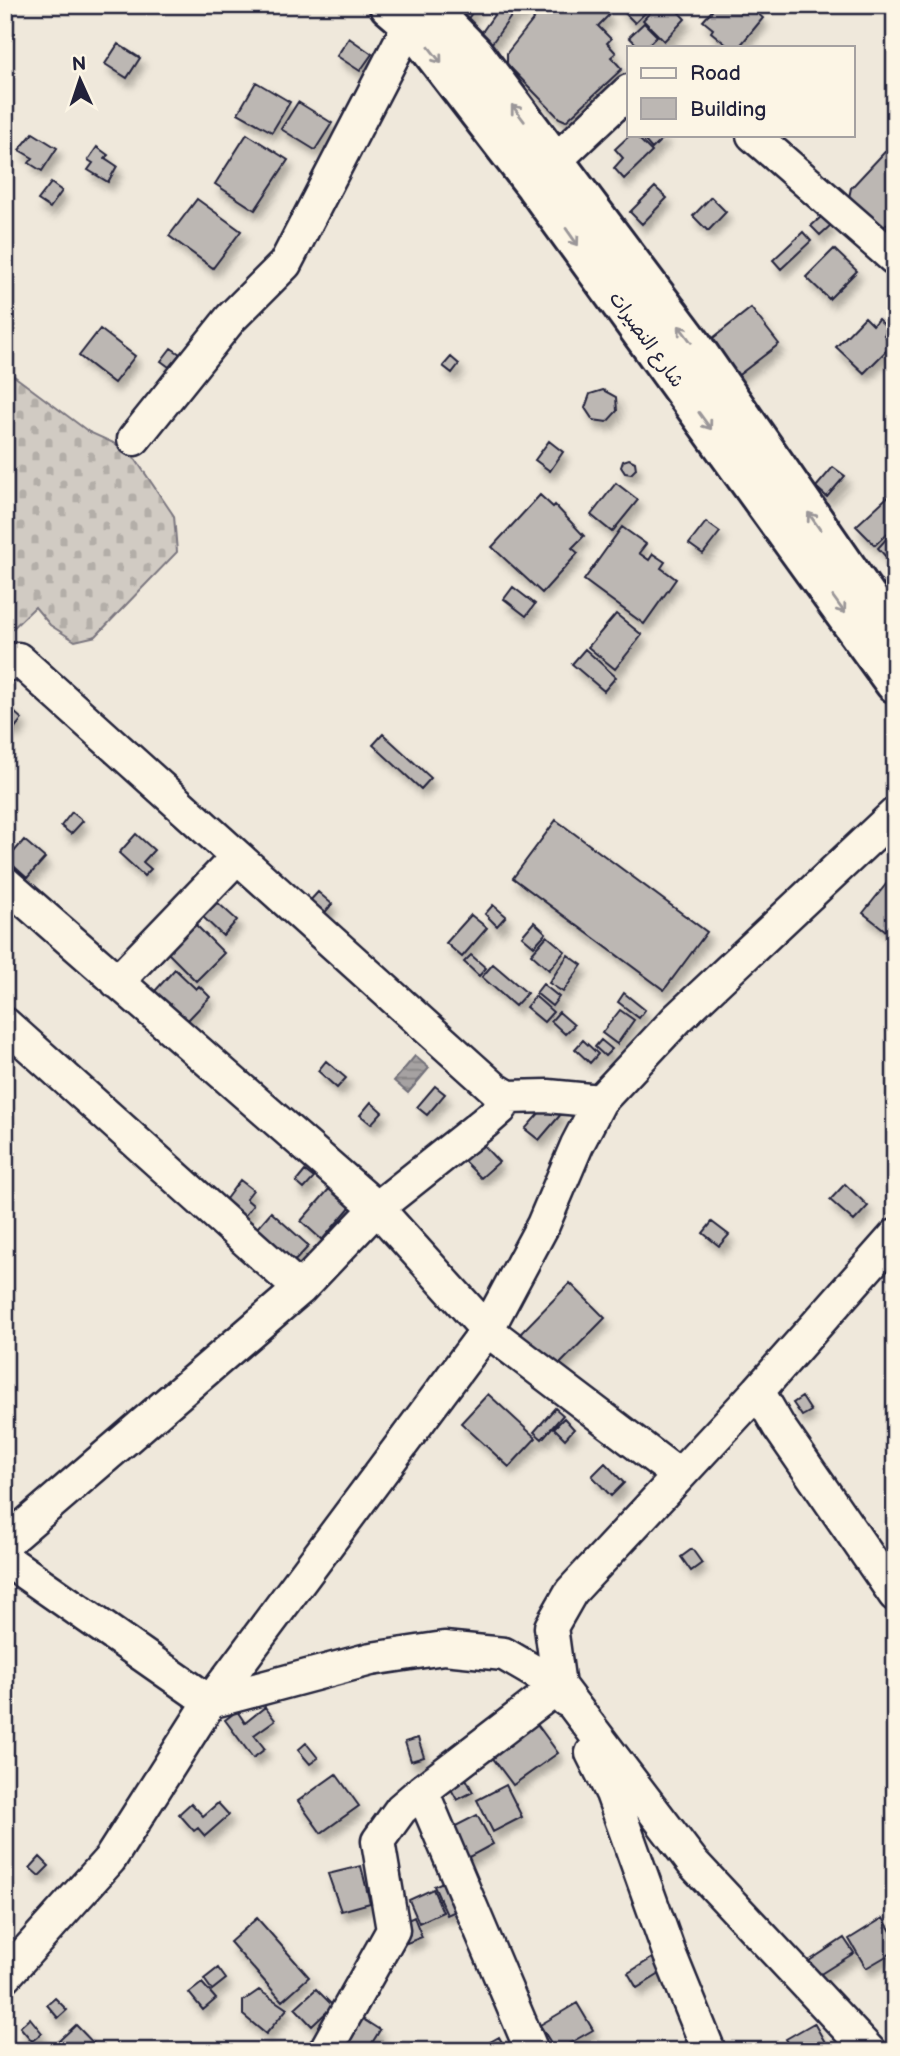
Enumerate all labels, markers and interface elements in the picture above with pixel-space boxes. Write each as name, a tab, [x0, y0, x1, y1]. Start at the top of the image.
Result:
one-way arrow	[427, 45, 442, 64]
north arrow	[46, 46, 116, 116]
legend	[627, 46, 855, 136]
text: N	[71, 53, 87, 76]
text: Road	[690, 61, 741, 86]
text: Building	[690, 97, 766, 122]
one-way arrow	[511, 105, 526, 123]
one-way arrow	[565, 227, 579, 246]
street label: شارع النصيرات	[603, 288, 688, 393]
one-way arrow	[677, 326, 692, 344]
one-way arrow	[698, 411, 712, 430]
one-way arrow	[807, 512, 821, 531]
one-way arrow	[831, 595, 846, 614]

